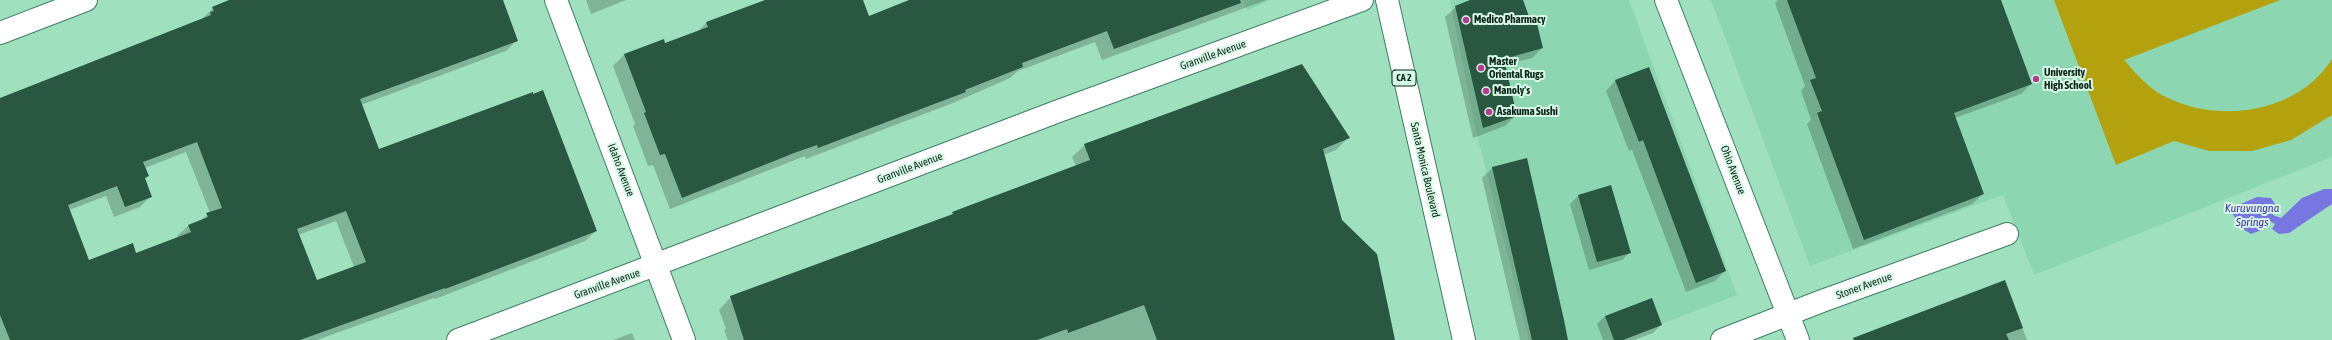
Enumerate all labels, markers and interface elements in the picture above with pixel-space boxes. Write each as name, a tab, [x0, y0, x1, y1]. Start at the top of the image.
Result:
place label: Medico Pharmacy	[1474, 13, 1546, 27]
marker: Medico Pharmacy	[1461, 15, 1471, 25]
street label: Granville Avenue	[1178, 37, 1248, 73]
place label: Master Oriental Rugs	[1489, 55, 1544, 81]
marker: Master Oriental Rugs	[1476, 63, 1486, 73]
place label: University High School	[2044, 66, 2092, 92]
road number: CA 2	[1392, 70, 1416, 86]
marker: University High School	[2031, 74, 2041, 84]
place label: Manoly's	[1494, 84, 1530, 98]
marker: Manoly's	[1481, 86, 1491, 96]
place label: Asakuma Sushi	[1497, 105, 1558, 119]
marker: Asakuma Sushi	[1484, 107, 1494, 117]
street label: Santa Monica Boulevard	[1408, 121, 1442, 219]
street label: Idaho Avenue	[605, 142, 637, 198]
street label: Ohio Avenue	[1718, 144, 1748, 196]
street label: Granville Avenue	[875, 149, 945, 187]
water label: Kuruvungna Springs	[2225, 201, 2279, 229]
street label: Granville Avenue	[572, 266, 642, 302]
street label: Stoner Avenue	[1834, 270, 1894, 302]

